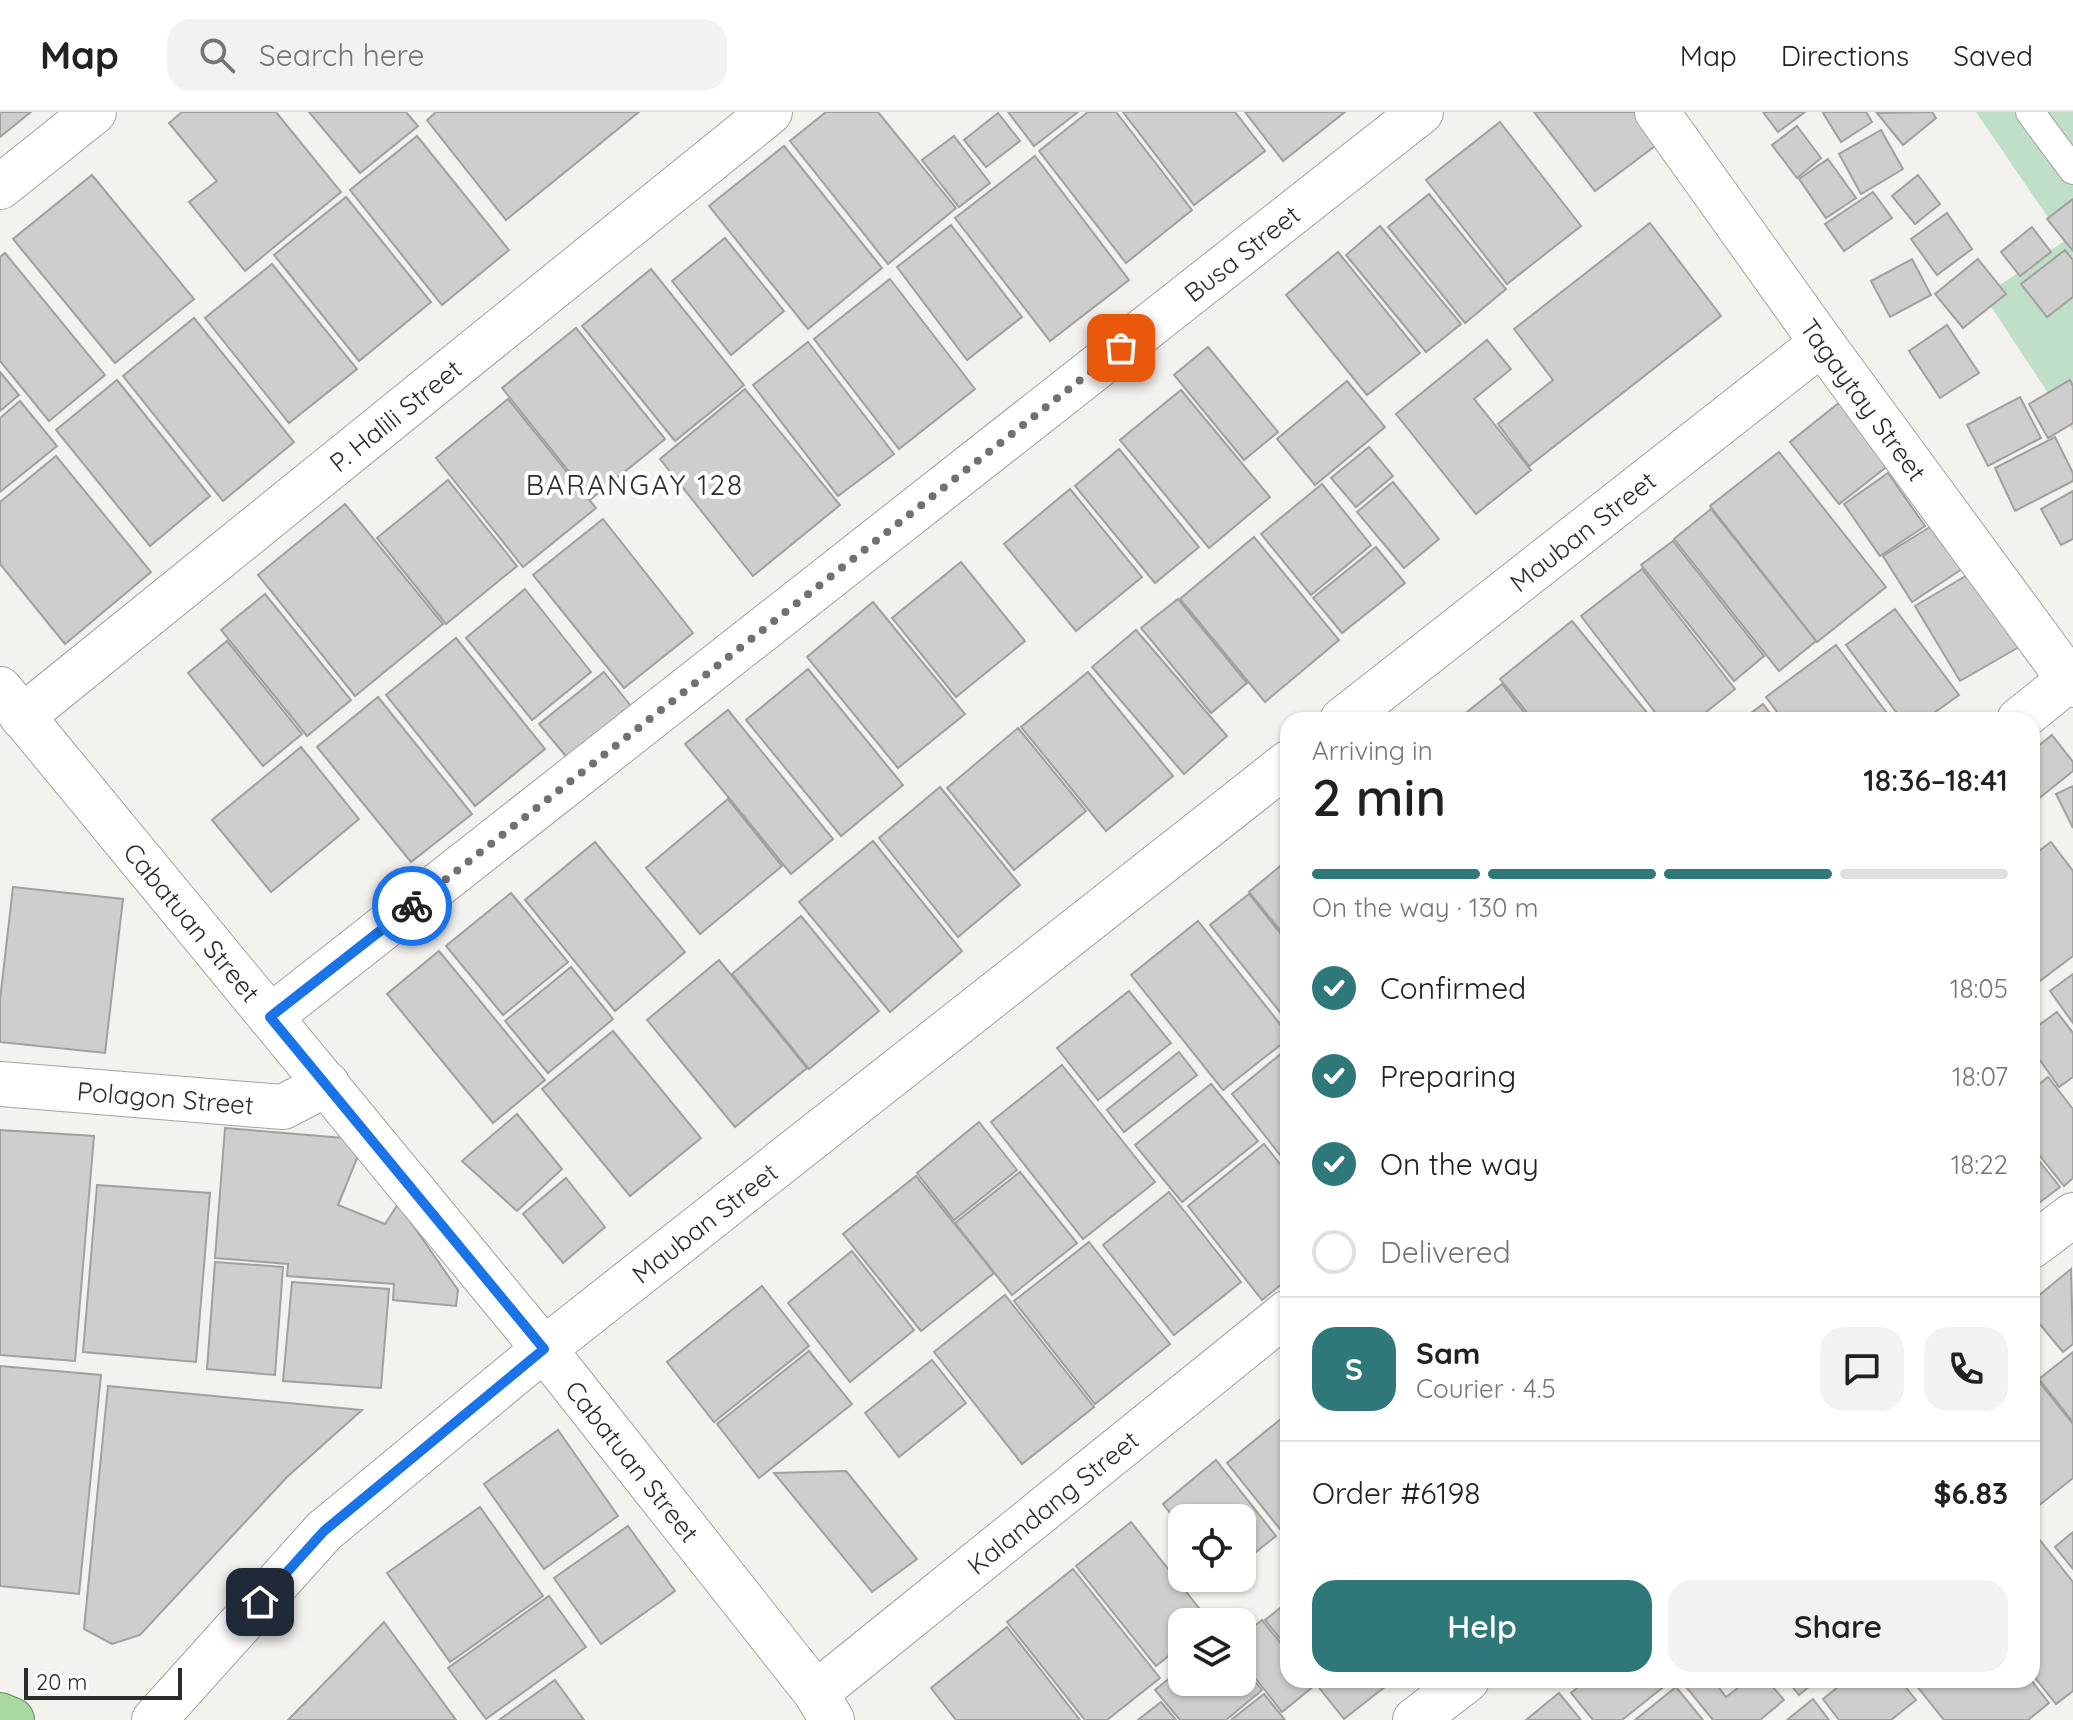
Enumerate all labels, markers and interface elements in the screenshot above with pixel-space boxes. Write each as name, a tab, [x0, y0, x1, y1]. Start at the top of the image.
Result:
search box	[167, 19, 727, 91]
text: Map	[40, 31, 119, 79]
icon: search	[195, 33, 239, 77]
text: Search here	[259, 36, 424, 74]
text: Map	[1680, 38, 1737, 73]
text: Directions	[1781, 38, 1909, 73]
text: Saved	[1953, 38, 2033, 73]
street label: Busa Street	[1177, 197, 1306, 309]
street label: Tagaytay Street	[1793, 312, 1934, 487]
pin	[1087, 314, 1155, 382]
icon: bag	[1099, 326, 1143, 370]
street label: P. Halili Street	[322, 352, 468, 478]
street label: Mauban Street	[1503, 463, 1662, 599]
district label: BARANGAY 128	[526, 467, 744, 502]
text: Arriving in	[1312, 734, 1433, 767]
text: 18:36–18:41	[1863, 761, 2008, 799]
text: 2 min	[1312, 764, 1446, 829]
street label: Cabatuan Street	[117, 836, 267, 1009]
courier	[372, 866, 452, 946]
icon: bike	[390, 884, 434, 928]
text: On the way · 130 m	[1312, 891, 1538, 924]
icon: check	[1312, 966, 1356, 1010]
text: Confirmed	[1380, 969, 1526, 1007]
text: 18:05	[1950, 972, 2008, 1005]
icon: check	[1312, 1054, 1356, 1098]
text: Preparing	[1380, 1057, 1516, 1095]
text: 18:07	[1952, 1060, 2008, 1093]
street label: Polagon Street	[76, 1074, 255, 1121]
icon: check	[1312, 1142, 1356, 1186]
text: On the way	[1380, 1145, 1539, 1183]
text: 18:22	[1951, 1148, 2008, 1181]
street label: Mauban Street	[625, 1155, 784, 1290]
text: Delivered	[1380, 1233, 1511, 1271]
button: chat	[1820, 1327, 1904, 1411]
button: phone	[1924, 1327, 2008, 1411]
text: Sam	[1416, 1334, 1480, 1372]
text: S	[1345, 1350, 1363, 1388]
text: Courier · 4.5	[1416, 1372, 1556, 1405]
street label: Cabatuan Street	[558, 1373, 707, 1548]
street label: Kalandang Street	[960, 1423, 1145, 1581]
text: Order #6198	[1312, 1474, 1480, 1512]
text: $6.83	[1933, 1474, 2008, 1512]
map controls	[1168, 1504, 1256, 1696]
button: locate	[1168, 1504, 1256, 1592]
pin	[226, 1568, 294, 1636]
icon: home	[238, 1580, 282, 1624]
button: Help	[1312, 1580, 1652, 1672]
button: Share	[1668, 1580, 2008, 1672]
button: layers	[1168, 1608, 1256, 1696]
scale bar	[24, 1664, 182, 1700]
text: 20 m	[36, 1668, 87, 1696]

